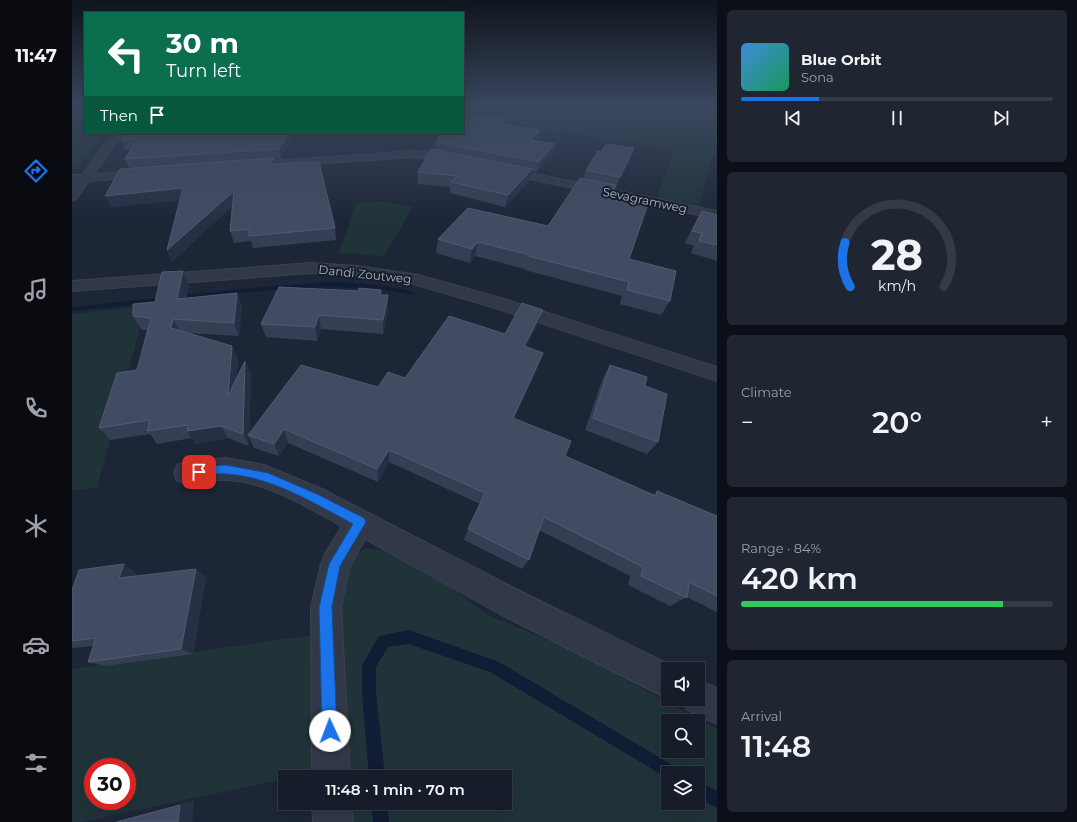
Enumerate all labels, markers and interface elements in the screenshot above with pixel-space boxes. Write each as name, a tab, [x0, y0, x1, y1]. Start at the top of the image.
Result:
text: 30 m	[166, 26, 239, 60]
icon: left	[100, 28, 152, 80]
text: 11:47	[15, 45, 57, 67]
text: Blue Orbit	[801, 50, 881, 69]
text: Turn left	[166, 60, 241, 82]
text: Sona	[801, 69, 834, 85]
icon: arrive	[146, 104, 168, 126]
text: Then	[100, 106, 138, 125]
icon: previous	[782, 107, 804, 129]
icon: pause	[886, 107, 908, 129]
icon: next	[990, 107, 1012, 129]
icon: directions	[22, 157, 50, 185]
street label: Sevagramweg	[601, 184, 689, 216]
text: 28	[871, 229, 923, 279]
street label: Dandi Zoutweg	[318, 262, 412, 286]
icon: music	[22, 276, 50, 304]
text: km/h	[878, 276, 916, 294]
text: Climate	[741, 384, 792, 400]
icon: phone	[22, 394, 50, 422]
text: 20°	[872, 404, 922, 441]
text: −	[741, 409, 754, 436]
text: +	[1040, 409, 1053, 436]
pin	[182, 455, 216, 489]
icon: arrive	[188, 461, 210, 483]
icon: climate	[22, 512, 50, 540]
text: Range · 84%	[741, 540, 821, 556]
text: 420 km	[741, 560, 858, 597]
icon: car	[22, 631, 50, 659]
map controls	[661, 662, 705, 810]
button: sound	[661, 662, 705, 706]
text: Arrival	[741, 708, 782, 724]
position arrow	[309, 710, 351, 752]
button: search	[661, 714, 705, 758]
text: 11:48	[741, 728, 811, 765]
icon: filters	[22, 749, 50, 777]
speed limit sign: 30	[84, 758, 136, 810]
button: layers	[661, 766, 705, 810]
text: 11:48 · 1 min · 70 m	[325, 780, 465, 799]

